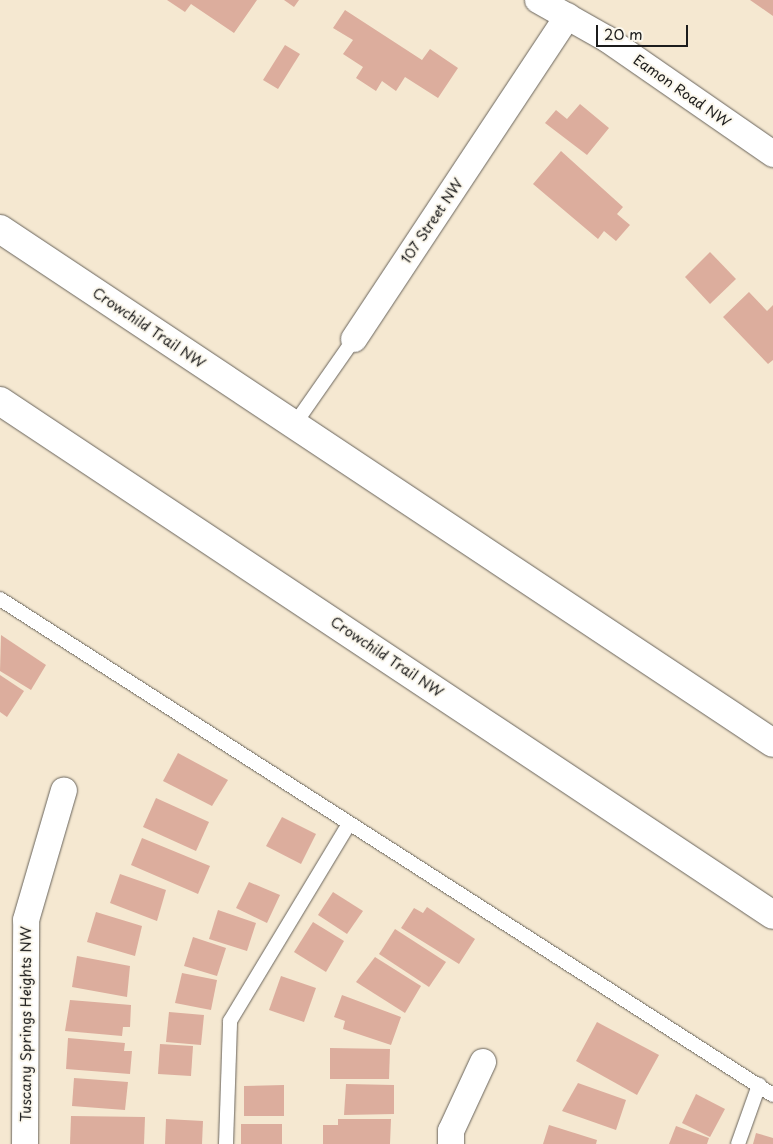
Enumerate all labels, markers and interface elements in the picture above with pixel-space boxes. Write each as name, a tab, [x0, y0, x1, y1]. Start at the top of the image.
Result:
scale bar	[598, 15, 690, 47]
text: 20 m	[604, 22, 643, 45]
street label: Eamon Road NW	[631, 52, 733, 130]
street label: 107 Street NW	[397, 175, 467, 267]
street label: Crowchild Trail NW	[89, 284, 209, 372]
street label: Crowchild Trail NW	[327, 613, 447, 701]
street label: Tuscany Springs Heights NW	[18, 927, 34, 1121]

